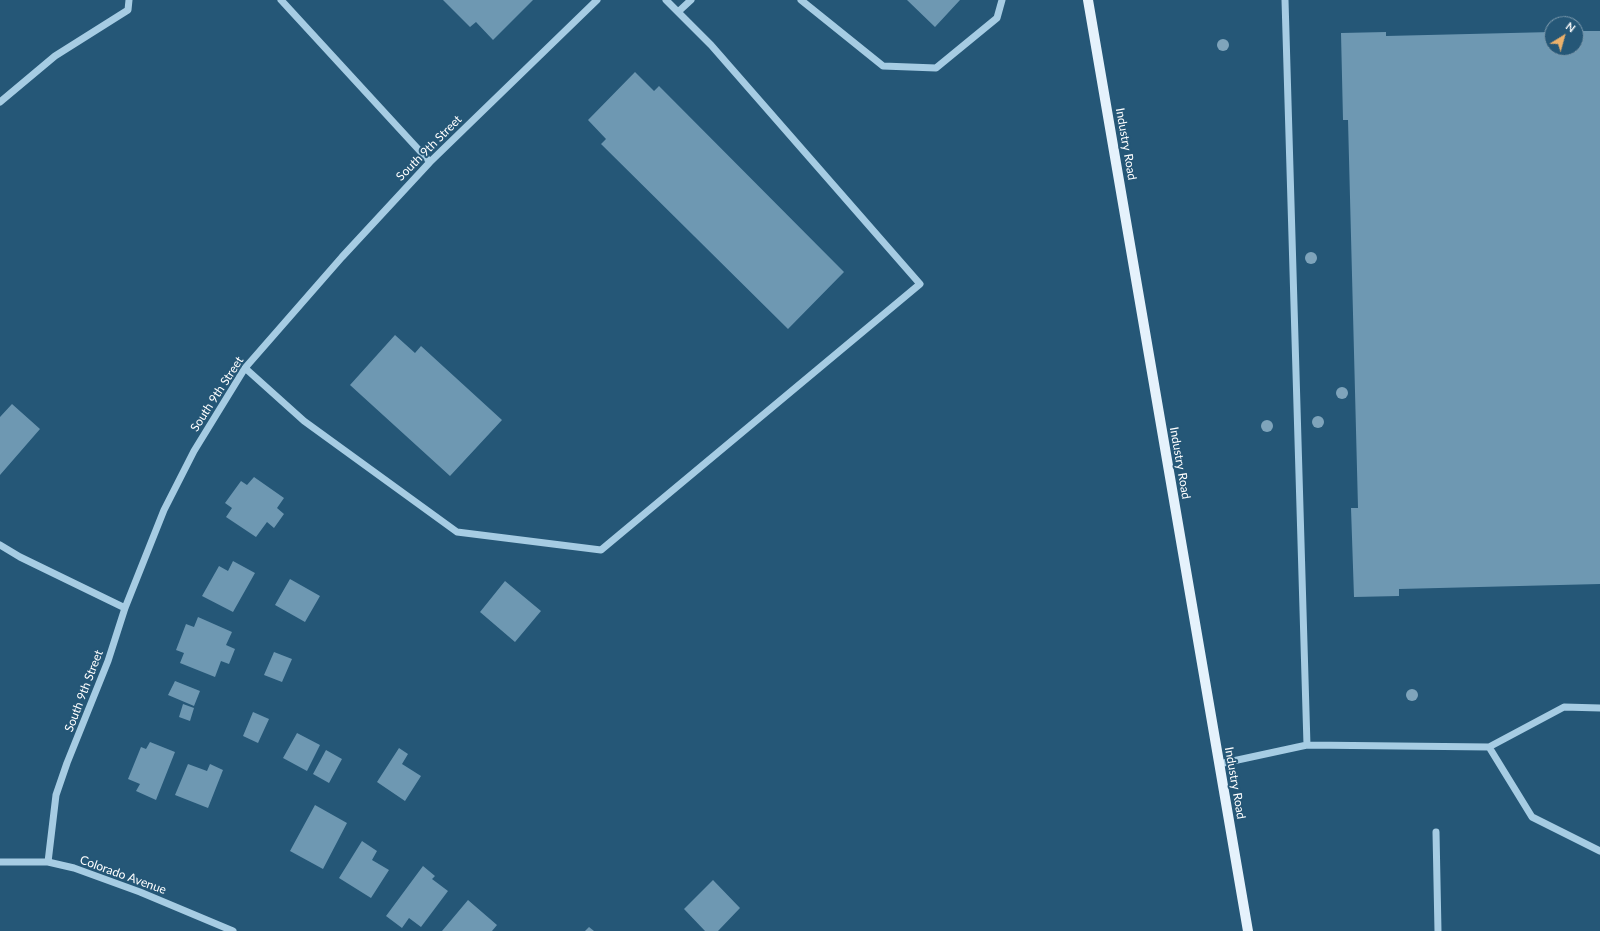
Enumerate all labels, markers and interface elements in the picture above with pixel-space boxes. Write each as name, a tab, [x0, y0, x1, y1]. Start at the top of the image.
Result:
north arrow	[1544, 16, 1584, 56]
text: N	[1564, 19, 1578, 35]
street label: Industry Road	[1113, 107, 1139, 181]
street label: South 9th Street	[393, 112, 465, 184]
street label: South 9th Street	[187, 354, 247, 434]
street label: Industry Road	[1167, 426, 1193, 500]
street label: South 9th Street	[62, 648, 106, 734]
street label: Industry Road	[1222, 746, 1248, 820]
street label: Colorado Avenue	[78, 853, 168, 897]

